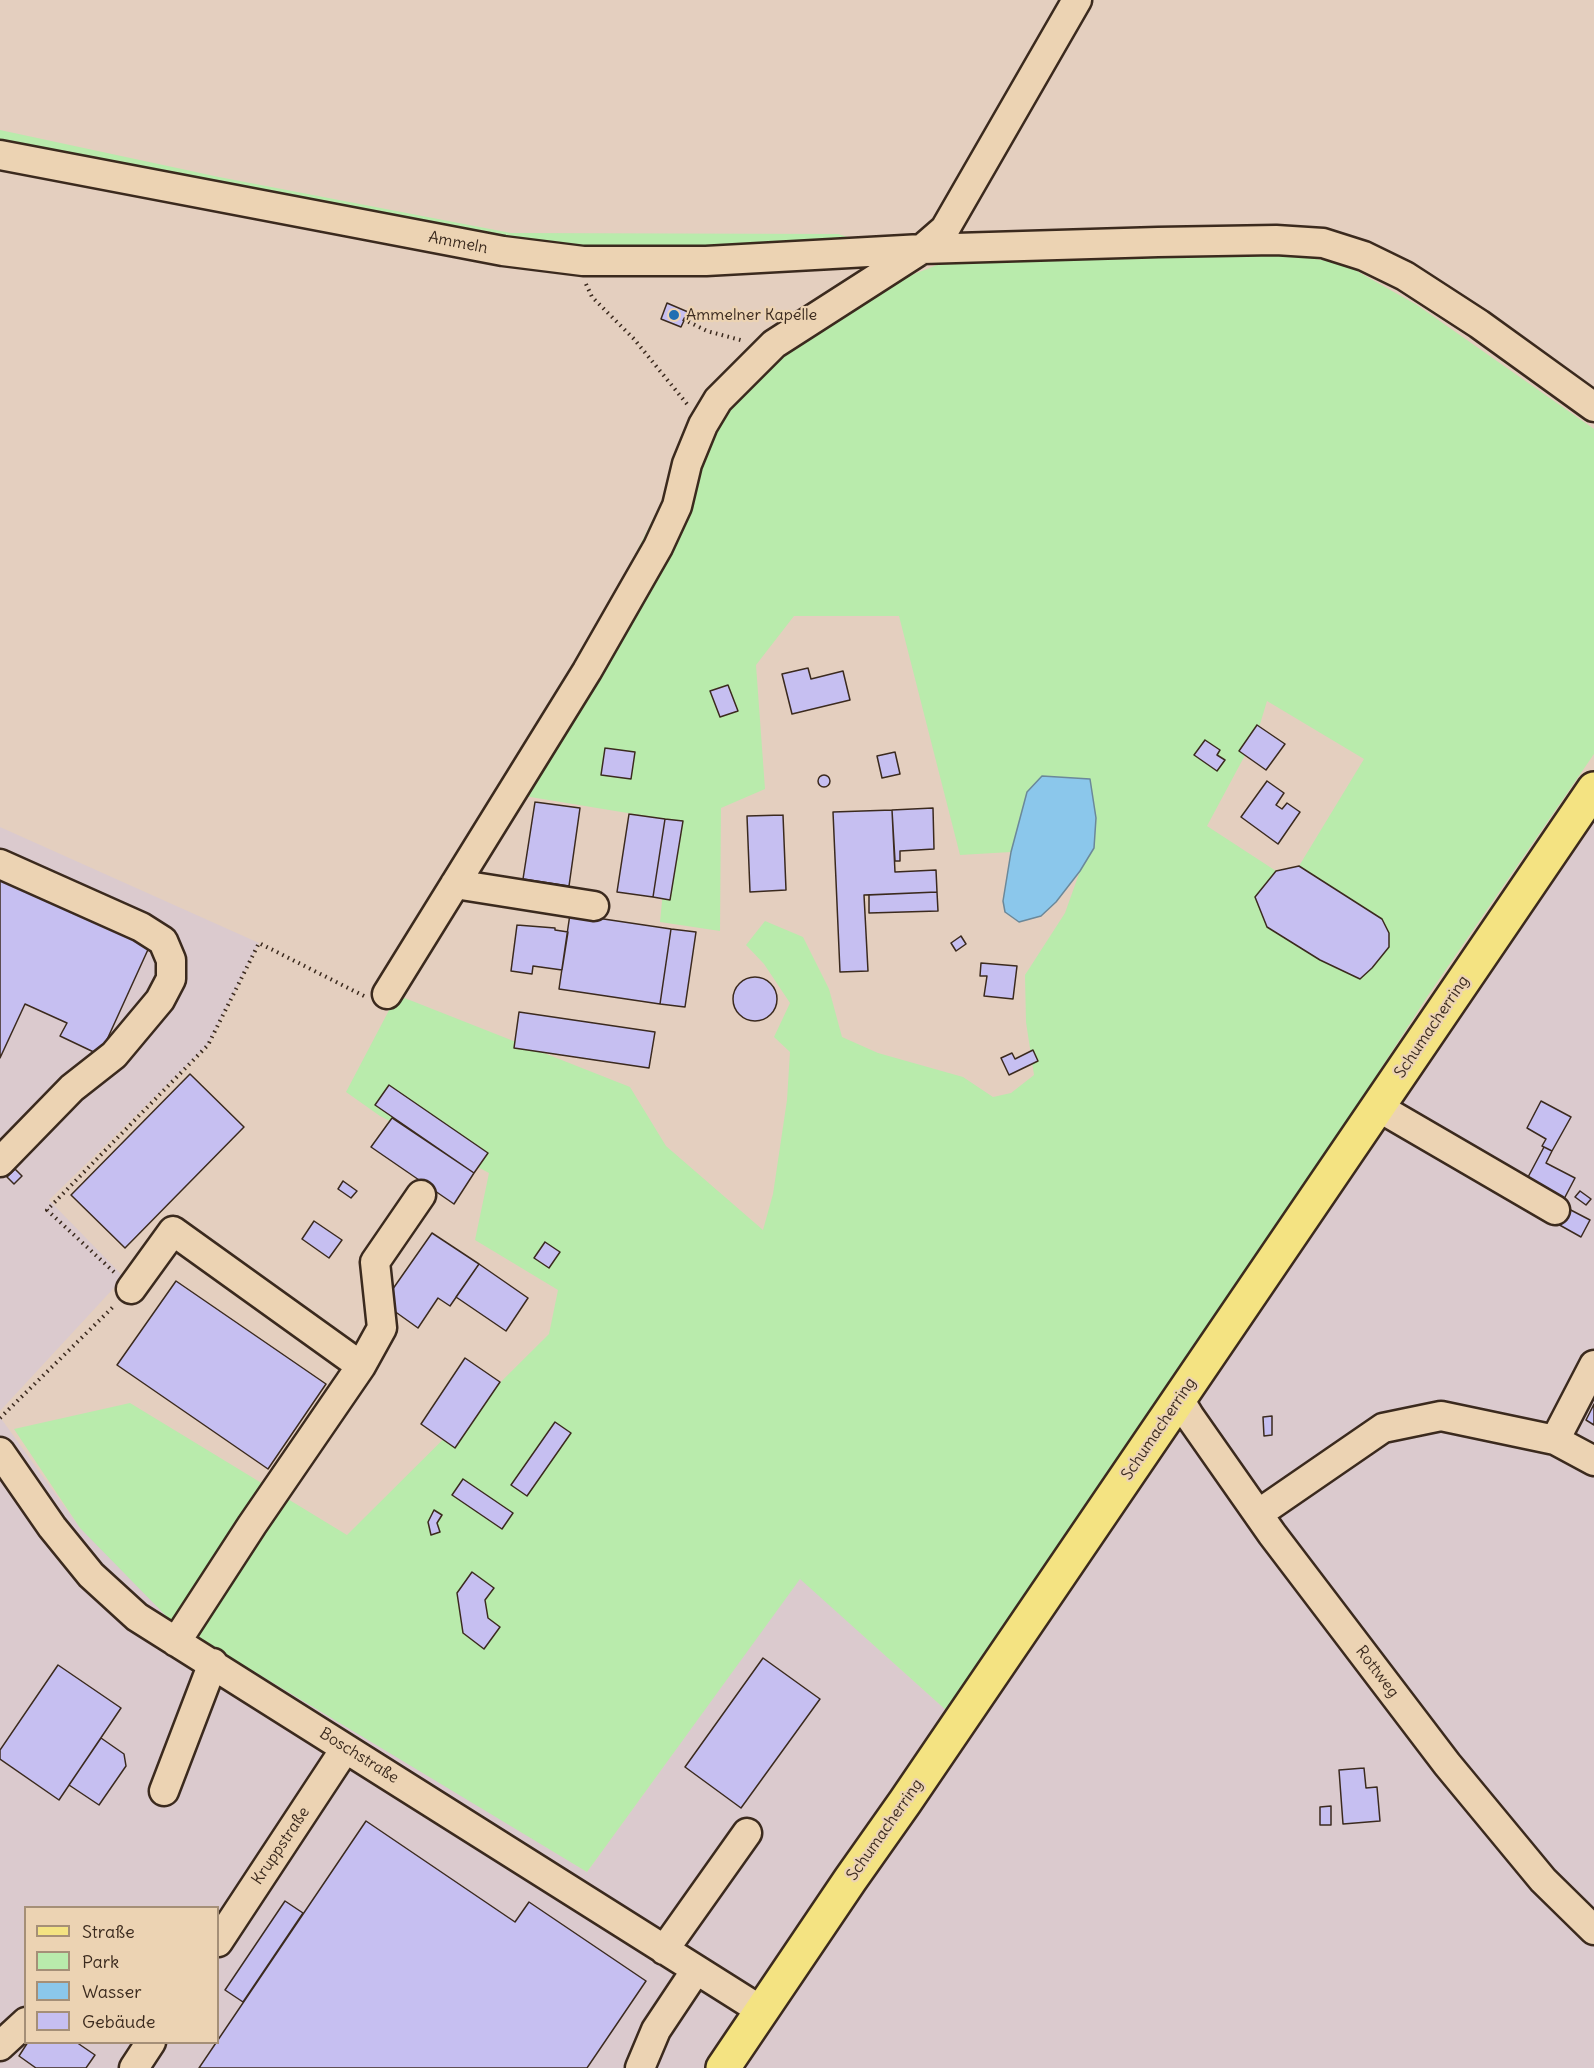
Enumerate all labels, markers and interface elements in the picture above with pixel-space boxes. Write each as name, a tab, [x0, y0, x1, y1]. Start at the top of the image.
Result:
street label: Ammeln	[427, 228, 489, 258]
place label: Ammelner Kapelle	[686, 305, 817, 325]
marker: Ammelner Kapelle	[667, 308, 681, 322]
street label: Schumacherring	[1391, 972, 1473, 1082]
street label: Schumacherring	[1118, 1374, 1200, 1484]
street label: Rottweg	[1351, 1642, 1403, 1702]
street label: Boschstraße	[316, 1724, 402, 1788]
street label: Schumacherring	[843, 1776, 927, 1884]
street label: Kruppstraße	[248, 1804, 314, 1888]
legend	[24, 1906, 219, 2044]
text: Straße	[82, 1920, 135, 1943]
text: Park	[82, 1950, 119, 1973]
text: Wasser	[82, 1980, 141, 2003]
text: Gebäude	[82, 2010, 155, 2033]

